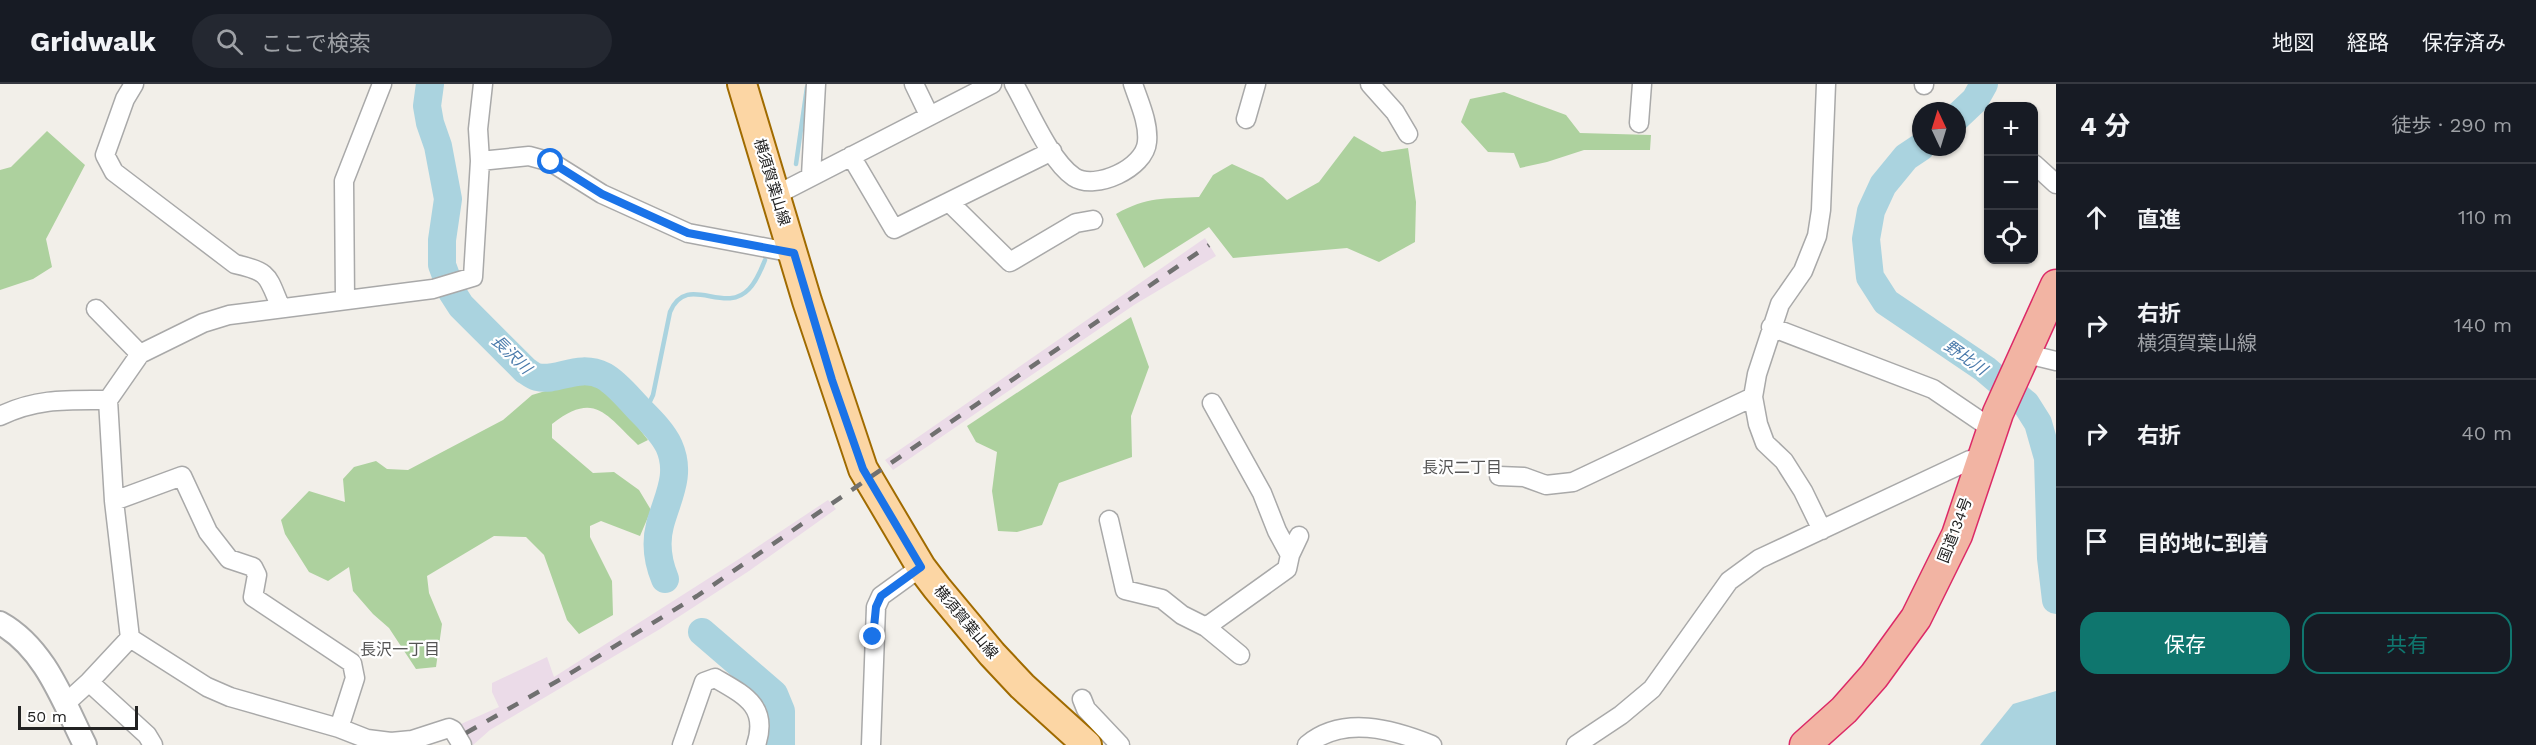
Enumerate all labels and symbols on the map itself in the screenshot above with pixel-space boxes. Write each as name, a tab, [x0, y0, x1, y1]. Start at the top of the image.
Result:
north arrow	[1912, 102, 1966, 156]
street label: 横須賀葉山線	[750, 136, 794, 228]
route start	[537, 148, 563, 174]
water label: 長沢川	[488, 331, 537, 379]
water label: 野比川	[1941, 336, 1992, 380]
district label: 長沢二丁目	[1422, 458, 1502, 477]
street label: 国道134号	[1934, 495, 1976, 565]
street label: 横須賀葉山線	[930, 582, 1002, 662]
route end	[859, 623, 885, 649]
district label: 長沢一丁目	[360, 640, 440, 659]
scale bar	[18, 703, 138, 730]

